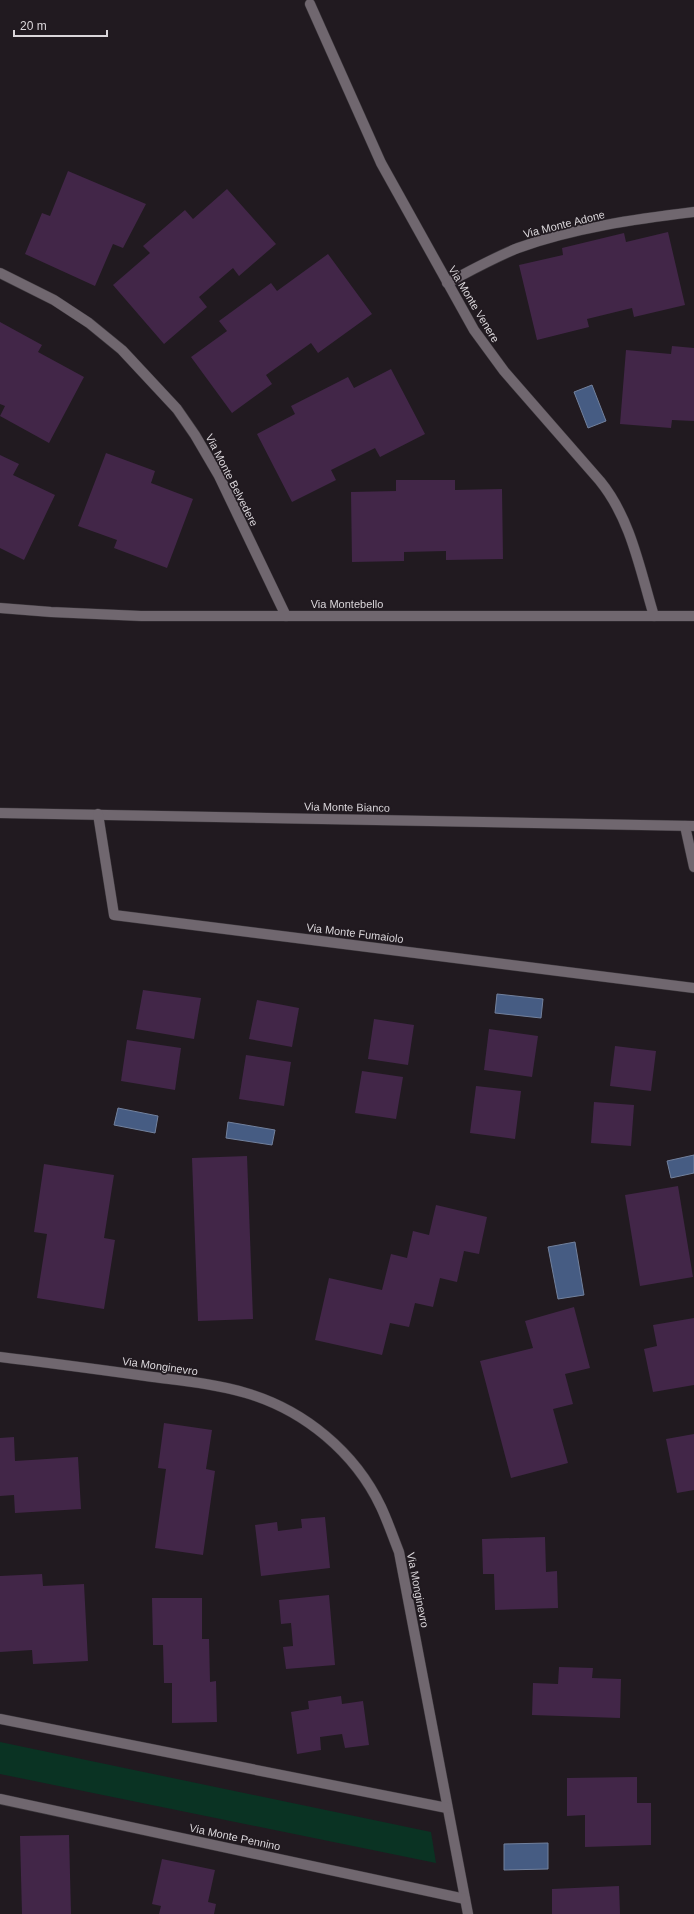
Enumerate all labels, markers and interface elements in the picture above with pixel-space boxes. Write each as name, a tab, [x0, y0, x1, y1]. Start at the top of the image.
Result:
scale bar	[14, 12, 107, 38]
text: 20 m	[20, 19, 47, 33]
street label: Via Monte Adone	[522, 208, 606, 240]
street label: Via Monte Venere	[446, 264, 502, 344]
street label: Via Monte Belvedere	[204, 432, 260, 528]
street label: Via Montebello	[311, 598, 383, 610]
street label: Via Monte Bianco	[304, 800, 390, 814]
street label: Via Monte Fumaiolo	[306, 921, 404, 945]
street label: Via Monginevro	[121, 1355, 199, 1377]
street label: Via Monginevro	[405, 1551, 431, 1629]
street label: Via Monte Pennino	[188, 1821, 282, 1853]

